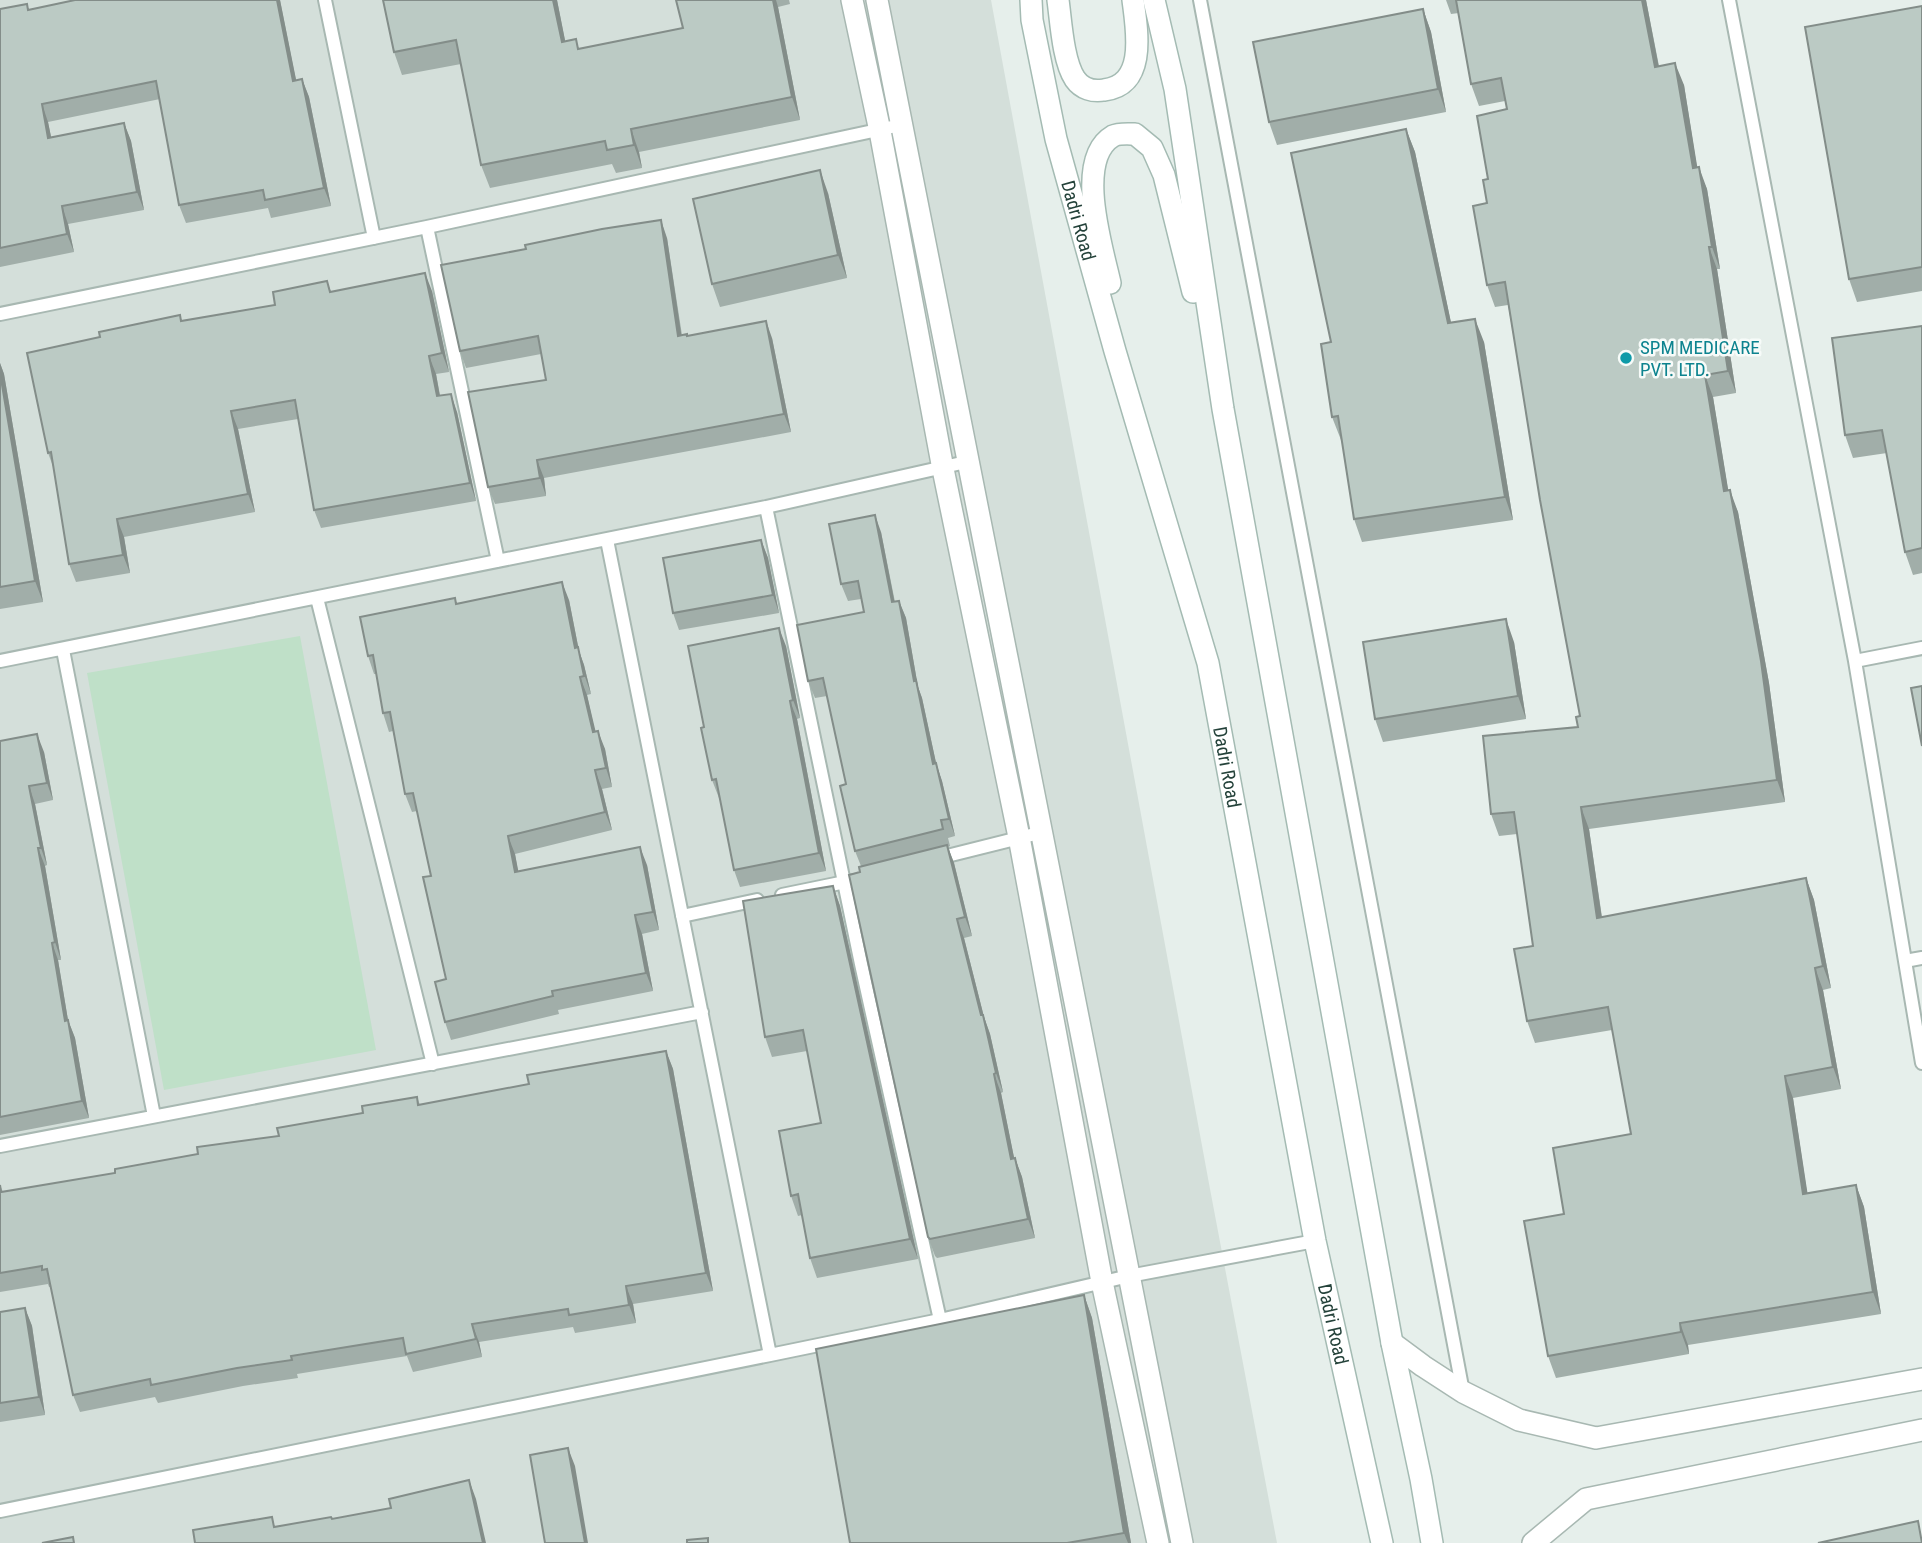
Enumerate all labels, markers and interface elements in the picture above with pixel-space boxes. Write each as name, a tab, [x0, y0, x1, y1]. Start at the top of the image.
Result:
street label: Dadri Road	[1056, 178, 1100, 263]
place label: SPM MEDICARE PVT. LTD.	[1640, 336, 1760, 381]
marker: SPM MEDICARE PVT. LTD.	[1618, 350, 1634, 366]
street label: Dadri Road	[1208, 725, 1246, 810]
street label: Dadri Road	[1313, 1282, 1353, 1367]

